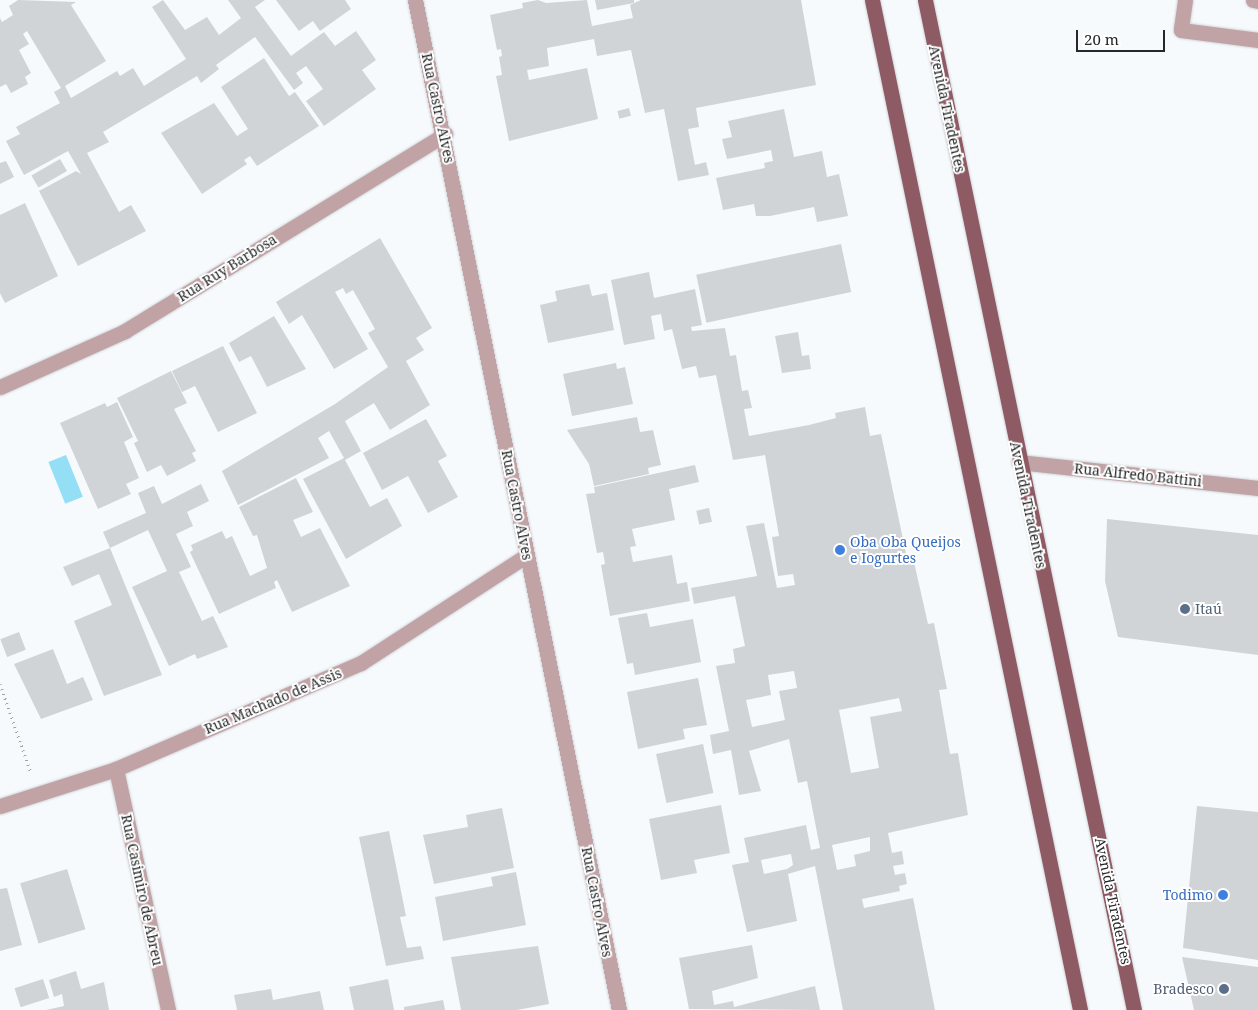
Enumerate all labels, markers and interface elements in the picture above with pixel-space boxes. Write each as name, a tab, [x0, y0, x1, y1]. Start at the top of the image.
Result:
scale bar	[1078, 20, 1167, 52]
text: 20 m	[1084, 29, 1119, 49]
street label: Avenida Tiradentes	[925, 44, 969, 174]
street label: Rua Castro Alves	[418, 52, 458, 164]
street label: Rua Ruy Barbosa	[174, 231, 280, 305]
street label: Avenida Tiradentes	[1006, 440, 1050, 570]
street label: Rua Castro Alves	[498, 449, 536, 561]
street label: Rua Alfredo Battini	[1073, 460, 1203, 490]
place label: Oba Oba Queijos e Iogurtes	[850, 534, 961, 566]
marker: Oba Oba Queijos e Iogurtes	[834, 544, 846, 556]
place label: Itaú	[1195, 601, 1222, 617]
marker: Itaú	[1179, 603, 1191, 615]
street label: Rua Machado de Assis	[202, 664, 344, 738]
street label: Rua Casimiro de Abreu	[118, 813, 166, 967]
street label: Avenida Tiradentes	[1091, 836, 1135, 966]
street label: Rua Castro Alves	[578, 846, 616, 958]
place label: Todimo	[1163, 887, 1213, 903]
marker: Todimo	[1217, 889, 1229, 901]
place label: Bradesco	[1153, 981, 1214, 997]
marker: Bradesco	[1218, 983, 1230, 995]

